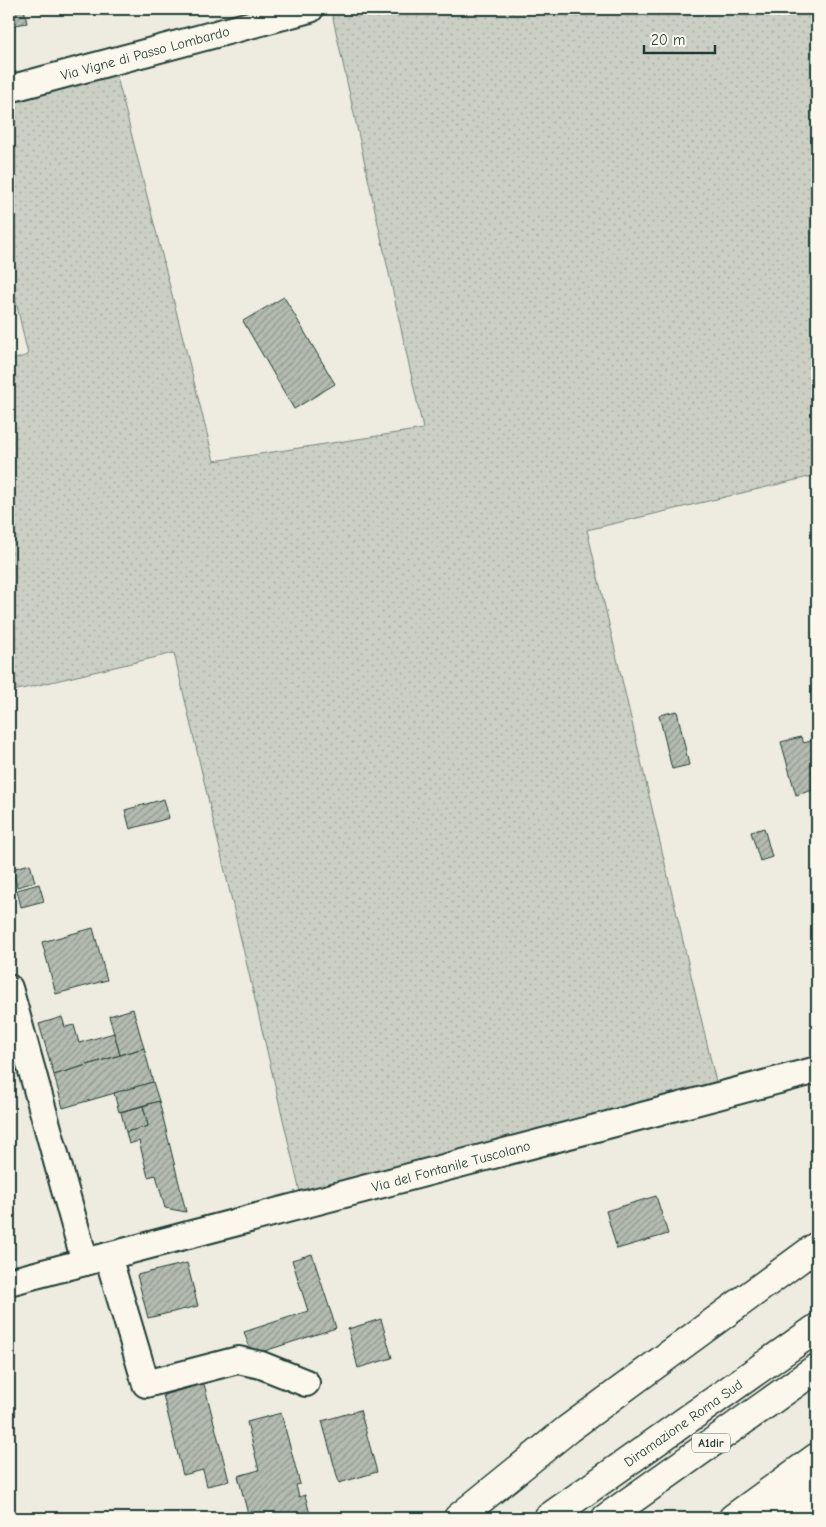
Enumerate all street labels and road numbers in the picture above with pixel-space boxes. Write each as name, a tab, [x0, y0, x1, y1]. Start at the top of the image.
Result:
street label: Via Vigne di Passo Lombardo	[59, 23, 231, 84]
street label: Via del Fontanile Tuscolano	[370, 1137, 532, 1196]
street label: Diramazione Roma Sud	[621, 1376, 746, 1471]
road number: A1dir	[692, 1434, 730, 1452]

